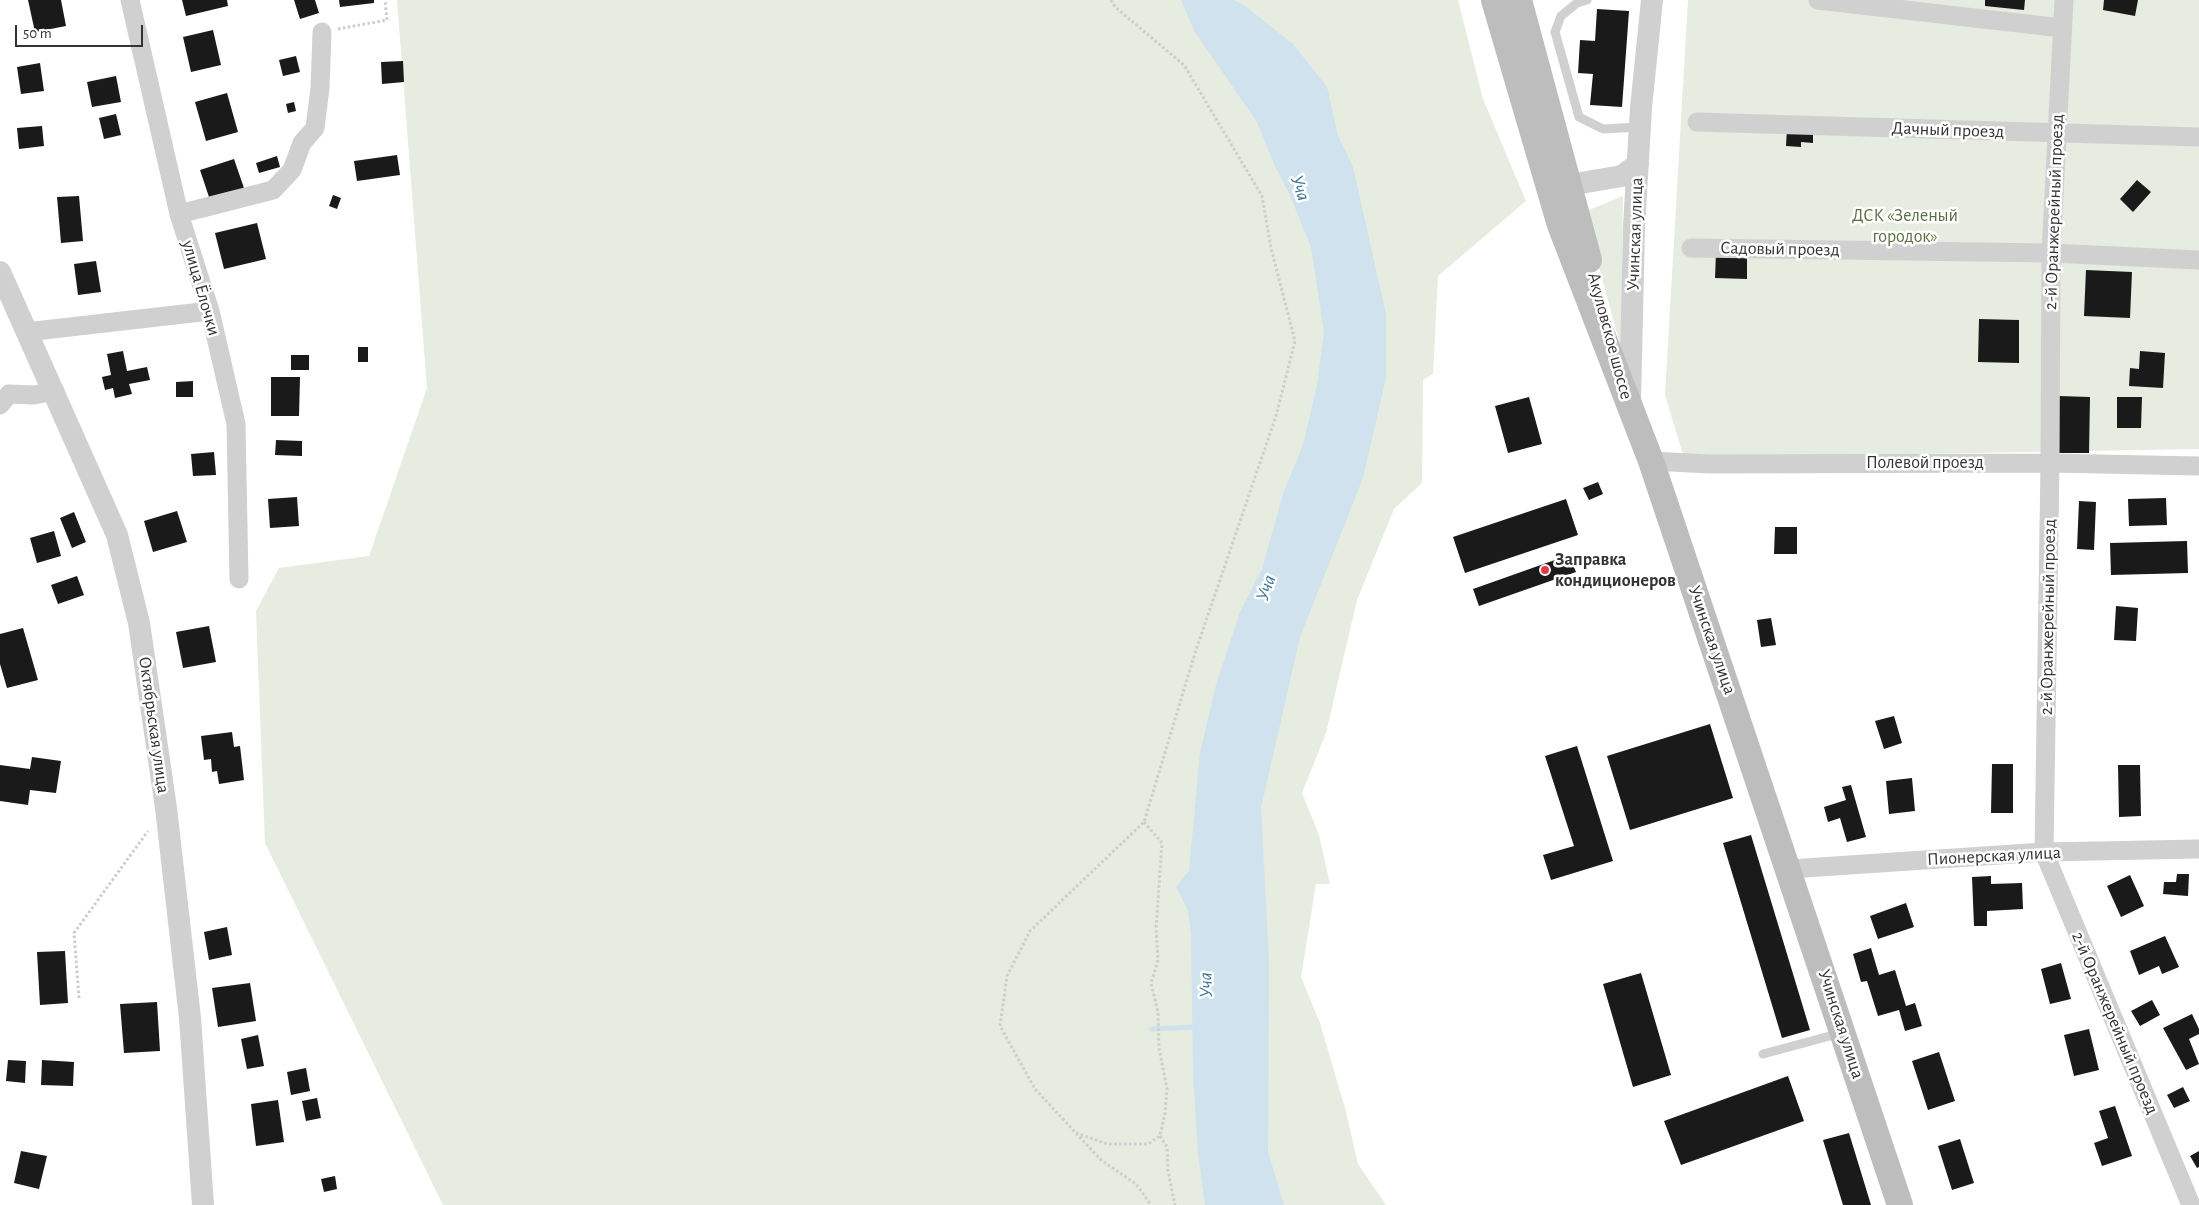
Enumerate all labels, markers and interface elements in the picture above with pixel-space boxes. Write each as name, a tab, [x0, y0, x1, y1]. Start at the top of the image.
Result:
scale bar	[18, 15, 145, 47]
text: 50 m	[23, 26, 52, 41]
street label: 2-й Оранжерейный проезд	[2040, 114, 2068, 310]
street label: Дачный проезд	[1891, 117, 2005, 143]
water label: Уча	[1285, 172, 1315, 204]
street label: Учинская улица	[1622, 177, 1648, 291]
park label: ДСК «Зеленый городок»	[1852, 205, 1958, 248]
street label: Садовый проезд	[1720, 237, 1840, 261]
street label: улица Ёлочки	[177, 238, 225, 338]
street label: Акуловское шоссе	[1583, 270, 1637, 402]
street label: Полевой проезд	[1866, 452, 1984, 474]
street label: 2-й Оранжерейный проезд	[2035, 519, 2061, 715]
place label: Заправка кондиционеров	[1555, 549, 1676, 592]
marker: Заправка кондиционеров	[1539, 564, 1551, 576]
water label: Уча	[1251, 572, 1281, 604]
street label: Учинская улица	[1683, 583, 1741, 697]
street label: Октябрьская улица	[134, 655, 174, 795]
street label: Пионерская улица	[1926, 842, 2062, 870]
street label: 2-й Оранжерейный проезд	[2067, 928, 2163, 1118]
street label: Учинская улица	[1813, 967, 1869, 1081]
water label: Уча	[1194, 972, 1218, 998]

